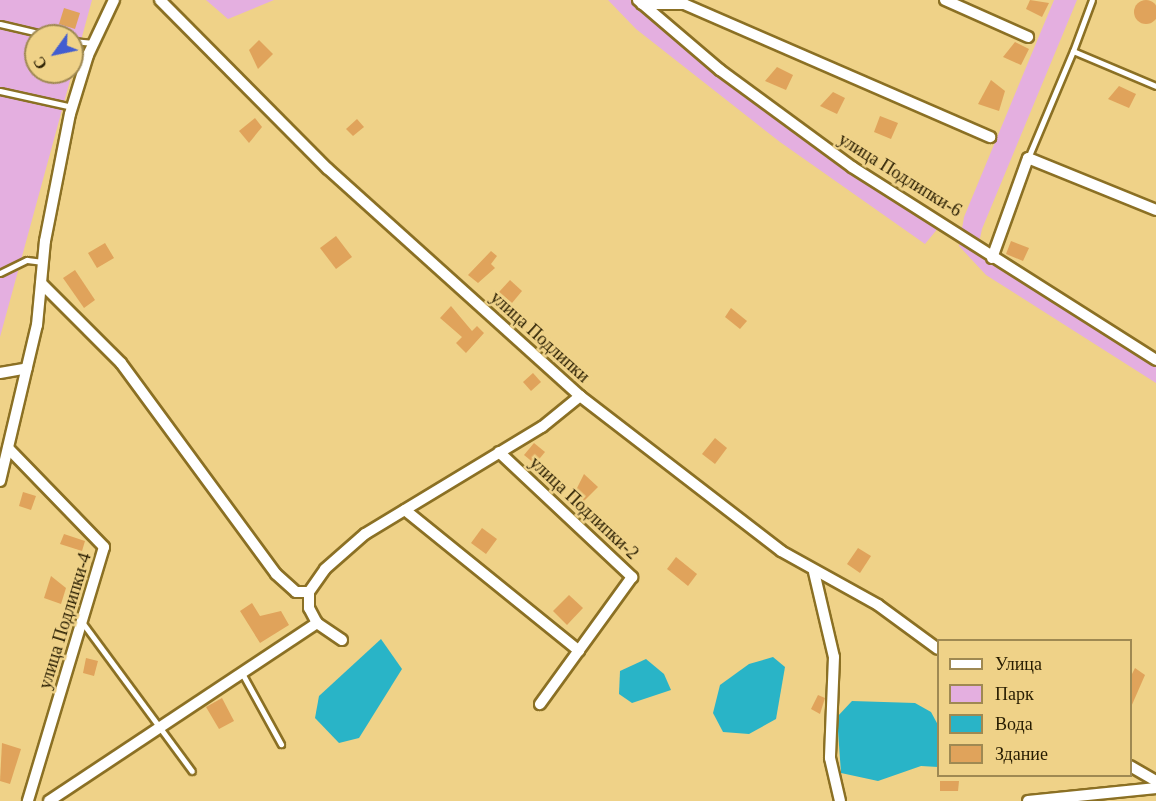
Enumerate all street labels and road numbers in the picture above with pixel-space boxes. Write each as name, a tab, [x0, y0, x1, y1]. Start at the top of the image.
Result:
street label: улица Подлипки-6	[834, 128, 966, 222]
street label: улица Подлипки	[486, 287, 594, 387]
street label: улица Подлипки-2	[525, 452, 643, 564]
street label: улица Подлипки-4	[34, 550, 96, 692]

